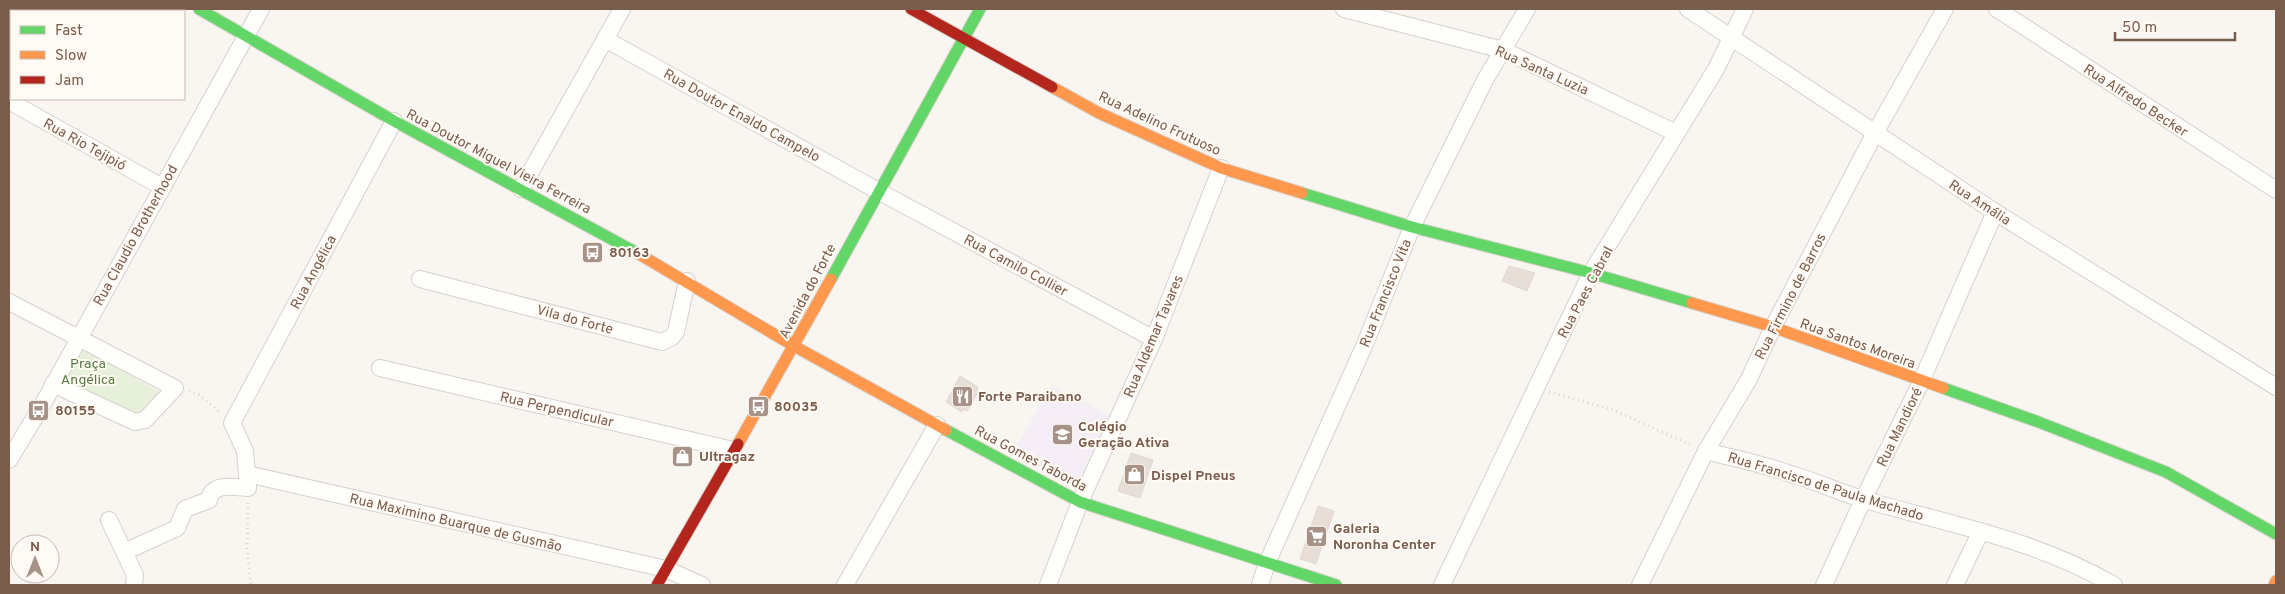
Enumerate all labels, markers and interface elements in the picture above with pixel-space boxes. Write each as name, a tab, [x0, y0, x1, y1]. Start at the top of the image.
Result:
legend	[10, 10, 185, 100]
scale bar	[2115, 10, 2235, 42]
text: 50 m	[2122, 19, 2157, 38]
text: Fast	[55, 22, 83, 41]
street label: Rua Santa Luzia	[1492, 43, 1591, 100]
text: Slow	[55, 47, 87, 66]
street label: Rua Alfredo Becker	[2080, 61, 2191, 142]
street label: Rua Doutor Enaldo Campelo	[660, 66, 823, 167]
text: Jam	[55, 72, 84, 91]
street label: Rua Adelino Frutuoso	[1095, 89, 1223, 160]
street label: Rua Doutor Miguel Vieira Ferreira	[403, 106, 594, 218]
street label: Rua Rio Tejipió	[40, 116, 129, 175]
street label: Rua Claudio Brotherhood	[91, 162, 182, 309]
street label: Rua Amália	[1945, 177, 2013, 230]
street label: Rua Firmino de Barros	[1752, 231, 1831, 363]
street label: Rua Camilo Collier	[960, 232, 1071, 301]
street label: Rua Angélica	[288, 233, 341, 313]
street label: Rua Francisco Vita	[1357, 237, 1416, 350]
bus stop icon: 80163	[581, 240, 605, 264]
street label: Avenida do Forte	[776, 241, 841, 342]
street label: Rua Paes Cabral	[1555, 244, 1618, 342]
place label: 80163	[609, 245, 649, 262]
street label: Rua Aldemar Tavares	[1121, 273, 1188, 400]
street label: Vila do Forte	[534, 302, 615, 339]
street label: Rua Santos Moreira	[1797, 316, 1918, 373]
park label: Praça Angélica	[61, 356, 115, 389]
restaurant icon: Forte Paraibano	[950, 384, 974, 408]
street label: Rua Mandioré	[1874, 385, 1927, 470]
street label: Rua Perpendicular	[498, 389, 616, 432]
place label: Forte Paraibano	[978, 389, 1082, 406]
bus stop icon: 80035	[746, 394, 770, 418]
bus stop icon: 80155	[27, 398, 51, 422]
place label: 80035	[774, 399, 818, 416]
place label: 80155	[55, 403, 96, 420]
place label: Colégio Geração Ativa	[1078, 419, 1169, 452]
school or university icon: Colégio Geração Ativa	[1050, 422, 1074, 446]
street label: Rua Gomes Taborda	[971, 423, 1089, 496]
shop icon: Ultragaz	[671, 444, 695, 468]
place label: Ultragaz	[699, 449, 755, 466]
street label: Rua Francisco de Paula Machado	[1726, 449, 1926, 525]
shop icon: Dispel Pneus	[1123, 463, 1147, 487]
place label: Dispel Pneus	[1151, 468, 1236, 485]
street label: Rua Maximino Buarque de Gusmão	[348, 491, 564, 556]
place label: Galeria Noronha Center	[1333, 521, 1436, 554]
supermarket icon: Galeria Noronha Center	[1305, 524, 1329, 548]
north arrow	[10, 534, 60, 584]
text: N	[30, 539, 40, 556]

